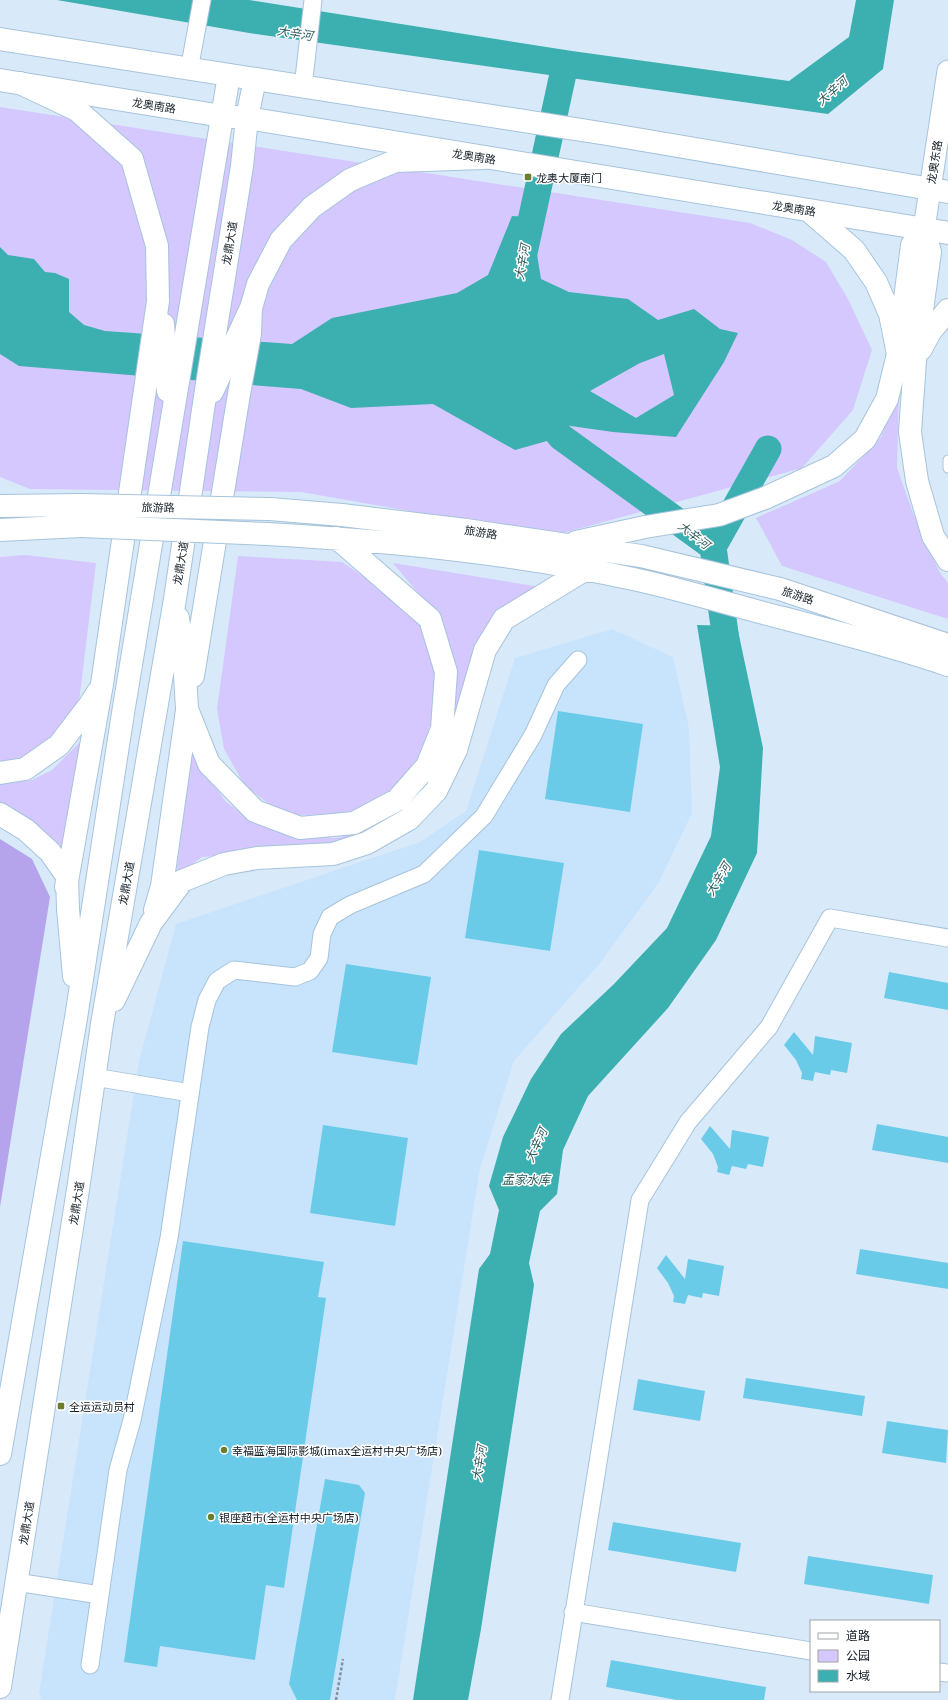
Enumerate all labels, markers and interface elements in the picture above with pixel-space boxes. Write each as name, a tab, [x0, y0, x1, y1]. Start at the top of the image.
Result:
water label: 大辛河	[276, 22, 316, 45]
water label: 大辛河	[813, 71, 853, 109]
street label: 龙奥南路	[131, 94, 177, 116]
street label: 龙奥东路	[923, 139, 945, 185]
street label: 龙奥南路	[451, 145, 497, 167]
place label: 龙奥大厦南门	[536, 170, 602, 185]
marker: 龙奥大厦南门	[523, 172, 533, 182]
street label: 龙奥南路	[771, 197, 817, 219]
street label: 龙鼎大道	[218, 220, 240, 266]
water label: 大辛河	[511, 241, 534, 281]
street label: 旅游路	[141, 499, 175, 515]
water label: 大辛河	[675, 517, 715, 554]
street label: 旅游路	[464, 522, 498, 542]
street label: 龙鼎大道	[169, 540, 191, 586]
street label: 旅游路	[780, 583, 816, 607]
water label: 大辛河	[701, 857, 736, 899]
street label: 龙鼎大道	[115, 860, 137, 906]
water label: 大辛河	[521, 1123, 552, 1165]
water label: 孟家水库	[502, 1171, 552, 1188]
street label: 龙鼎大道	[65, 1180, 87, 1226]
place label: 全运运动员村	[69, 1399, 135, 1414]
marker: 全运运动员村	[56, 1401, 66, 1411]
water label: 大辛河	[468, 1442, 491, 1482]
place label: 幸福蓝海国际影城(imax全运村中央广场店)	[232, 1443, 442, 1458]
marker: 幸福蓝海国际影城(imax全运村中央广场店)	[219, 1445, 229, 1455]
street label: 龙鼎大道	[15, 1500, 37, 1546]
place label: 银座超市(全运村中央广场店)	[219, 1510, 359, 1525]
marker: 银座超市(全运村中央广场店)	[206, 1512, 216, 1522]
legend	[810, 1620, 940, 1692]
text: 道路	[846, 1627, 870, 1644]
text: 公园	[846, 1647, 870, 1664]
text: 水域	[846, 1667, 870, 1684]

